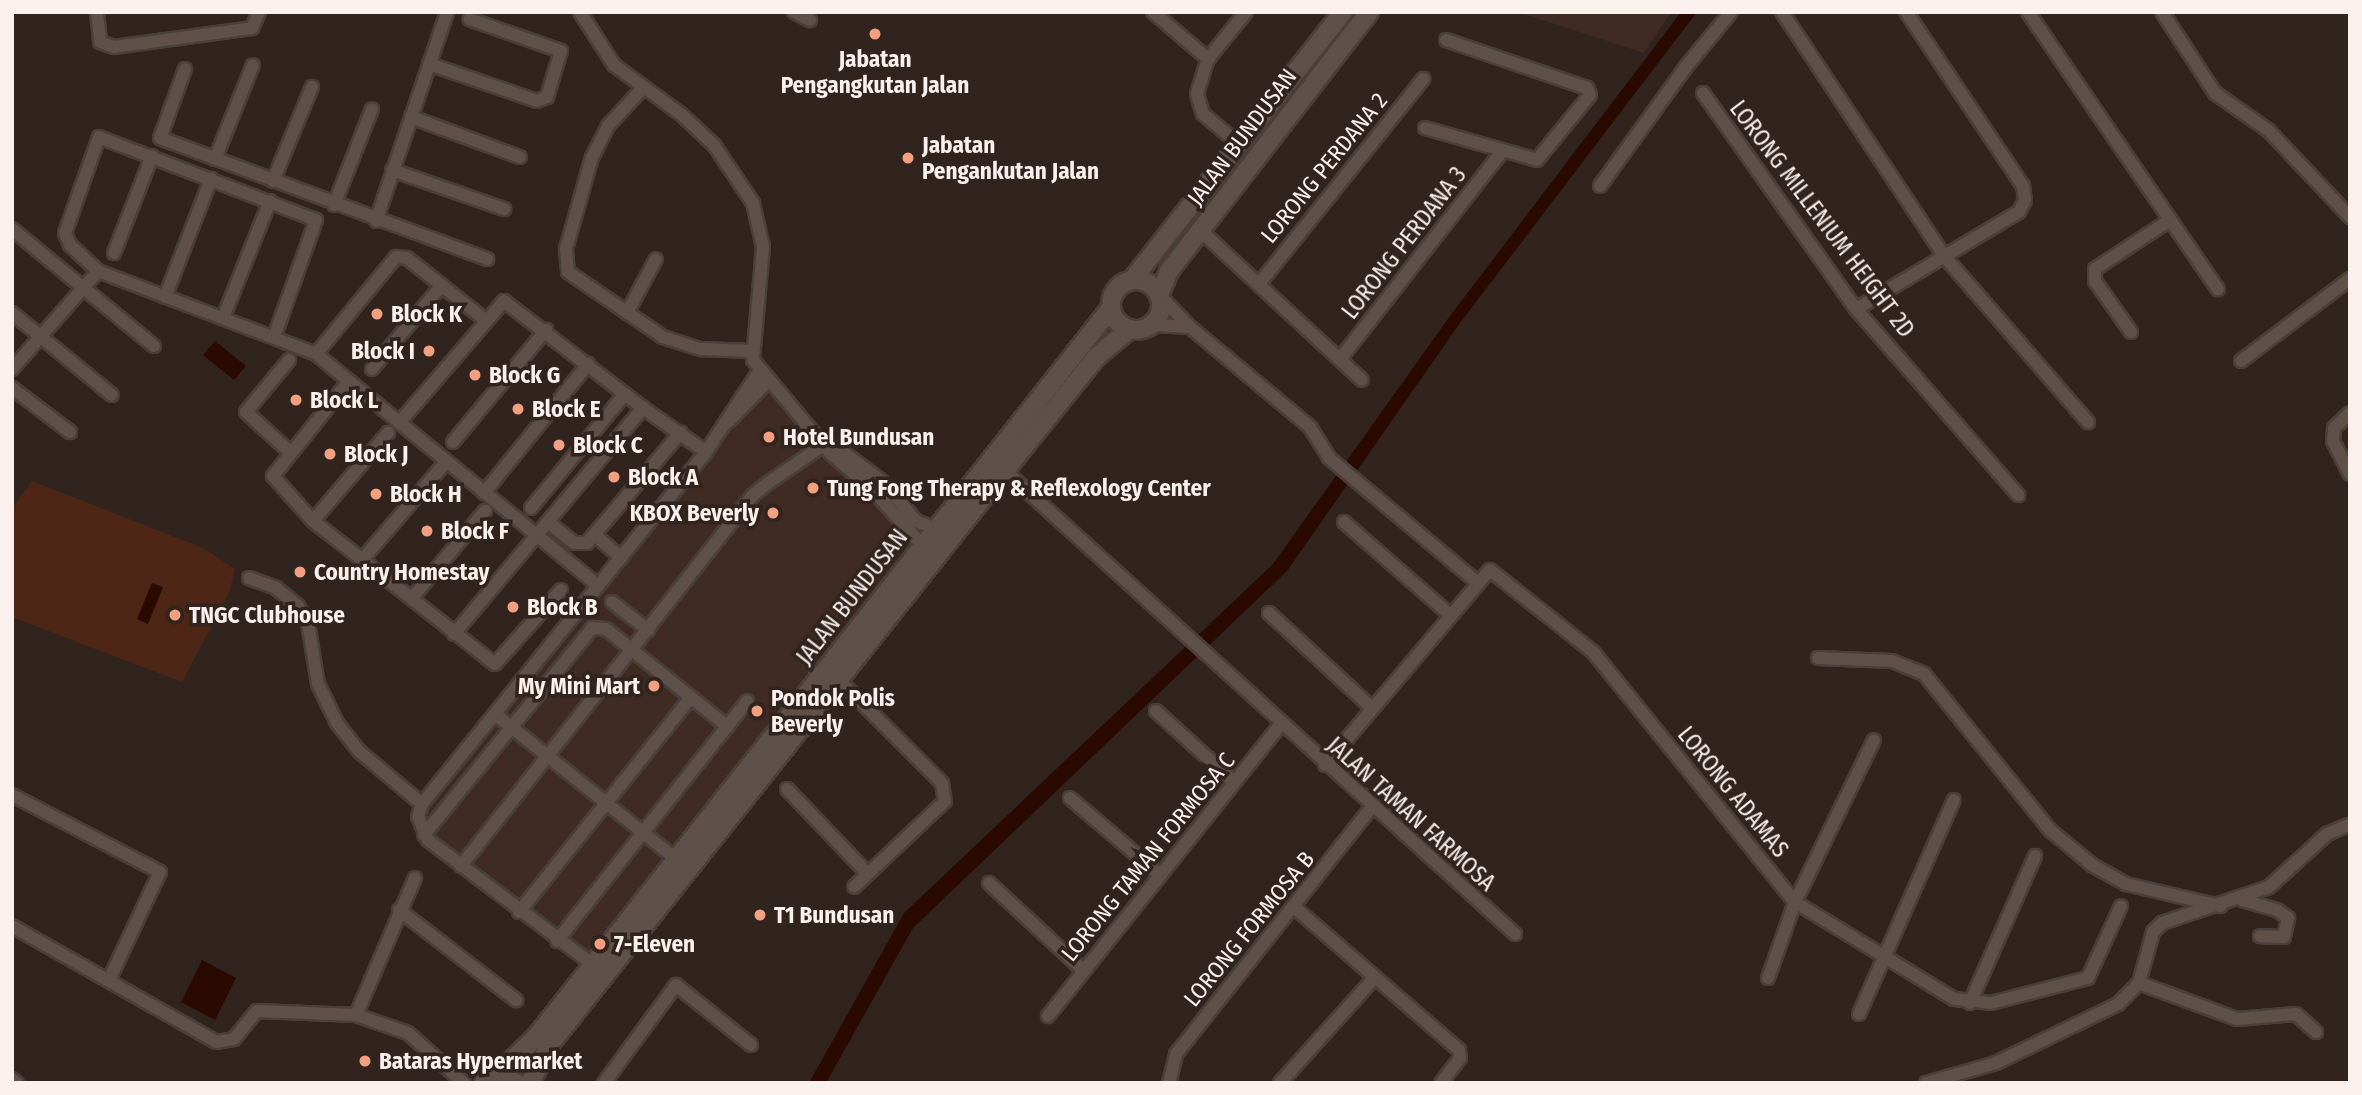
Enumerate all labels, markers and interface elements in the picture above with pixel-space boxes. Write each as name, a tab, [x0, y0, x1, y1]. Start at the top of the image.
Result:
marker: Jabatan Pengangkutan Jalan	[867, 26, 883, 42]
place label: Jabatan Pengangkutan Jalan	[781, 45, 969, 99]
street label: JALAN BUNDUSAN	[1182, 63, 1302, 211]
street label: LORONG PERDANA 2	[1255, 87, 1393, 249]
street label: LORONG MILLENIUM HEIGHT 2D	[1724, 95, 1920, 343]
place label: Jabatan Pengankutan Jalan	[922, 131, 1099, 185]
marker: Jabatan Pengankutan Jalan	[900, 150, 916, 166]
street label: LORONG PERDANA 3	[1336, 161, 1472, 325]
place label: Block K	[391, 300, 462, 328]
marker: Block K	[369, 306, 385, 322]
place label: Block I	[351, 337, 415, 365]
marker: Block I	[421, 343, 437, 359]
place label: Block G	[489, 361, 560, 389]
marker: Block G	[467, 367, 483, 383]
place label: Block L	[310, 386, 379, 414]
marker: Block L	[288, 392, 304, 408]
place label: Block E	[532, 395, 601, 423]
marker: Block E	[510, 401, 526, 417]
place label: Hotel Bundusan	[783, 423, 934, 451]
marker: Hotel Bundusan	[761, 429, 777, 445]
place label: Block C	[573, 431, 643, 459]
marker: Block C	[551, 437, 567, 453]
place label: Block J	[344, 440, 408, 468]
marker: Block J	[322, 446, 338, 462]
place label: Block A	[628, 463, 698, 491]
marker: Block A	[606, 469, 622, 485]
place label: Tung Fong Therapy & Reflexology Center	[827, 474, 1211, 502]
place label: Block H	[390, 480, 462, 508]
marker: Tung Fong Therapy & Reflexology Center	[805, 480, 821, 496]
marker: Block H	[368, 486, 384, 502]
place label: KBOX Beverly	[630, 499, 759, 527]
marker: KBOX Beverly	[765, 505, 781, 521]
place label: Block F	[441, 517, 509, 545]
marker: Block F	[419, 523, 435, 539]
street label: JALAN BUNDUSAN	[791, 524, 913, 670]
place label: Country Homestay	[314, 558, 489, 586]
marker: Country Homestay	[292, 564, 308, 580]
place label: Block B	[527, 593, 598, 621]
marker: Block B	[505, 599, 521, 615]
place label: TNGC Clubhouse	[189, 601, 345, 629]
marker: TNGC Clubhouse	[167, 607, 183, 623]
place label: My Mini Mart	[518, 672, 640, 700]
marker: My Mini Mart	[646, 678, 662, 694]
place label: Pondok Polis Beverly	[771, 684, 895, 738]
marker: Pondok Polis Beverly	[749, 703, 765, 719]
street label: LORONG ADAMAS	[1672, 721, 1794, 863]
street label: JALAN TAMAN FARMOSA	[1321, 731, 1501, 897]
street label: LORONG TAMAN FORMOSA C	[1055, 747, 1241, 967]
street label: LORONG FORMOSA B	[1178, 846, 1320, 1012]
place label: T1 Bundusan	[774, 901, 894, 929]
marker: T1 Bundusan	[752, 907, 768, 923]
place label: 7-Eleven	[614, 930, 695, 958]
marker: 7-Eleven	[592, 936, 608, 952]
place label: Bataras Hypermarket	[379, 1047, 582, 1075]
marker: Bataras Hypermarket	[357, 1053, 373, 1069]

